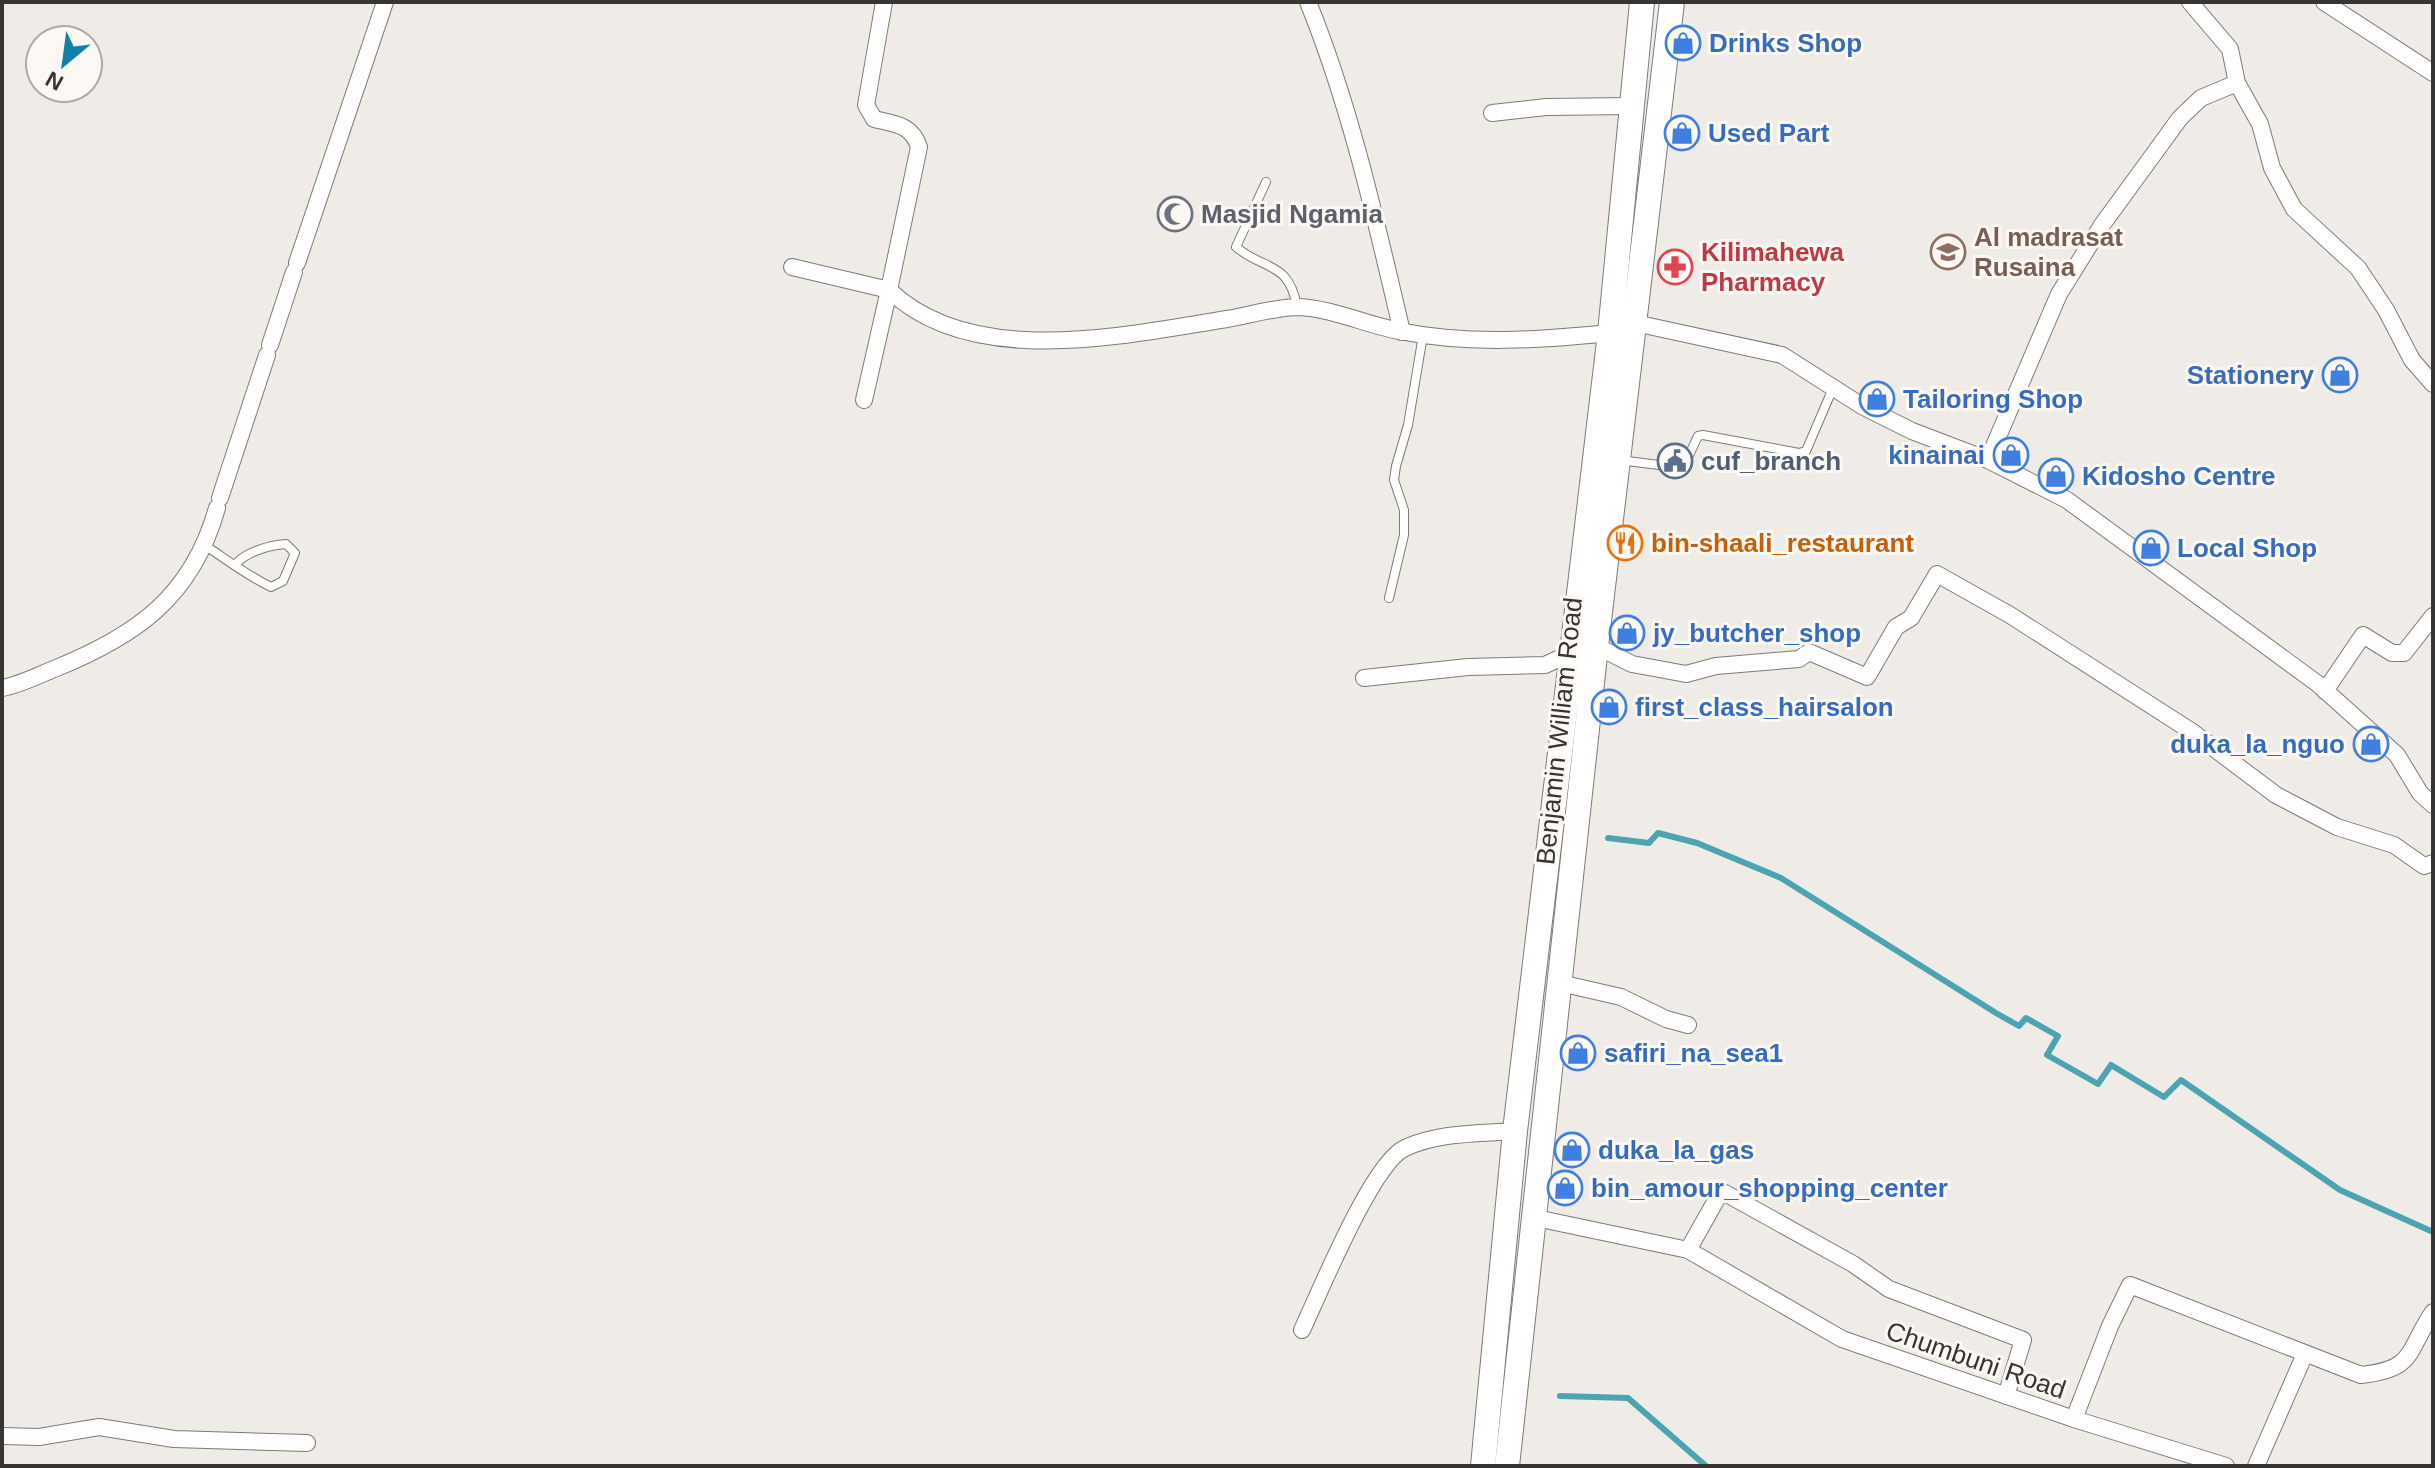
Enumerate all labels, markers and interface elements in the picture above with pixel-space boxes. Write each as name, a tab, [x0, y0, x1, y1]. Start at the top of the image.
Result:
north arrow	[24, 24, 104, 104]
shop icon: Drinks Shop	[1664, 24, 1702, 62]
place label: Drinks Shop	[1709, 28, 1862, 58]
text: N	[42, 66, 68, 96]
shop icon: Used Part	[1663, 114, 1701, 152]
place label: Used Part	[1708, 118, 1830, 148]
mosque icon: Masjid Ngamia	[1156, 195, 1194, 233]
place label: Masjid Ngamia	[1201, 199, 1384, 229]
place label: Al madrasat Rusaina	[1974, 222, 2123, 282]
school or university icon: Al madrasat Rusaina	[1929, 233, 1967, 271]
place label: Kilimahewa Pharmacy	[1701, 237, 1845, 297]
pharmacy icon: Kilimahewa Pharmacy	[1656, 248, 1694, 286]
shop icon: Stationery	[2321, 356, 2359, 394]
place label: Stationery	[2187, 360, 2315, 390]
shop icon: Tailoring Shop	[1858, 380, 1896, 418]
place label: Tailoring Shop	[1903, 384, 2083, 414]
shop icon: kinainai	[1992, 436, 2030, 474]
place label: kinainai	[1888, 440, 1985, 470]
public building icon: cuf_branch	[1656, 442, 1694, 480]
place label: cuf_branch	[1701, 446, 1841, 476]
shop icon: Kidosho Centre	[2037, 457, 2075, 495]
place label: Kidosho Centre	[2082, 461, 2276, 491]
restaurant icon: bin-shaali_restaurant	[1606, 524, 1644, 562]
place label: bin-shaali_restaurant	[1651, 528, 1914, 558]
shop icon: Local Shop	[2132, 529, 2170, 567]
place label: Local Shop	[2177, 533, 2317, 563]
street label: Benjamin William Road	[1530, 596, 1588, 866]
shop icon: jy_butcher_shop	[1608, 614, 1646, 652]
place label: jy_butcher_shop	[1652, 618, 1861, 648]
shop icon: first_class_hairsalon	[1590, 688, 1628, 726]
place label: first_class_hairsalon	[1635, 692, 1894, 722]
shop icon: duka_la_nguo	[2352, 725, 2390, 763]
place label: duka_la_nguo	[2170, 729, 2345, 759]
shop icon: safiri_na_sea1	[1559, 1034, 1597, 1072]
place label: safiri_na_sea1	[1604, 1038, 1783, 1068]
shop icon: duka_la_gas	[1553, 1131, 1591, 1169]
place label: duka_la_gas	[1598, 1135, 1754, 1165]
shop icon: bin_amour_shopping_center	[1546, 1169, 1584, 1207]
place label: bin_amour_shopping_center	[1591, 1173, 1948, 1203]
street label: Chumbuni Road	[1882, 1315, 2070, 1405]

